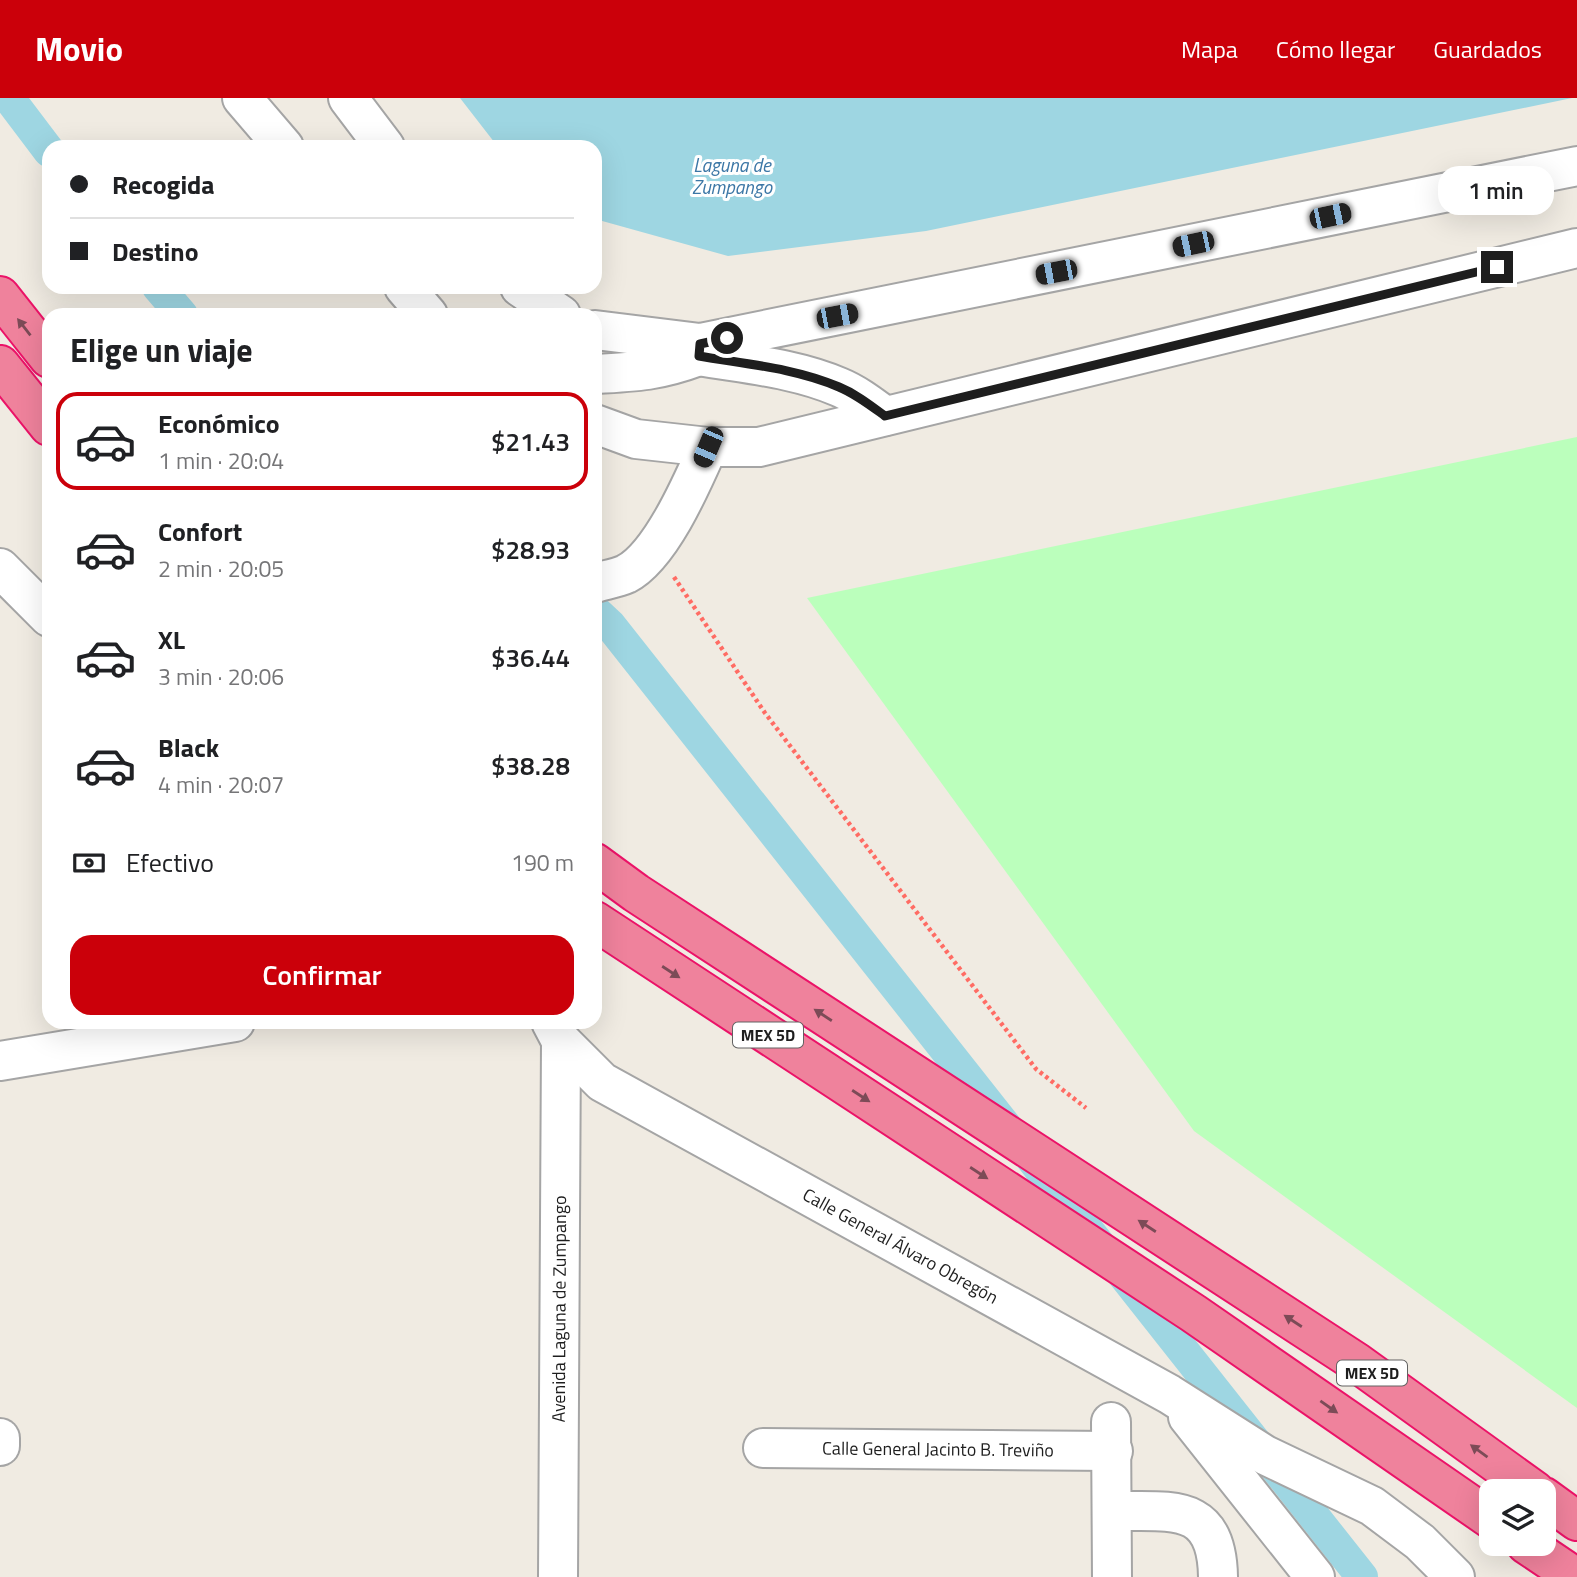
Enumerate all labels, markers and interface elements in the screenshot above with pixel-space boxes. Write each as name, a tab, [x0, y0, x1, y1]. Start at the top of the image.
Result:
text: Movio	[35, 24, 123, 74]
text: Mapa	[1181, 31, 1238, 67]
text: Cómo llegar	[1276, 31, 1395, 67]
text: Guardados	[1433, 31, 1542, 67]
water label: Laguna de Zumpango	[692, 150, 773, 201]
text: Recogida	[112, 165, 215, 204]
callout: 1 min	[1439, 166, 1555, 214]
text: 1 min	[1468, 173, 1524, 208]
car	[1308, 201, 1353, 231]
car	[1171, 229, 1216, 259]
text: Destino	[112, 232, 199, 271]
route end	[1481, 251, 1513, 283]
car	[1034, 258, 1079, 286]
car	[815, 302, 860, 330]
one-way arrow	[18, 318, 32, 336]
route start	[711, 322, 743, 354]
text: Elige un viaje	[70, 326, 253, 374]
text: Económico	[158, 404, 280, 443]
icon: car	[74, 410, 137, 473]
text: $21.43	[491, 422, 570, 461]
car	[691, 424, 726, 470]
text: 1 min · 20:04	[158, 443, 284, 478]
text: Confort	[158, 512, 242, 551]
icon: car	[74, 518, 137, 581]
text: $28.93	[491, 530, 570, 569]
text: 2 min · 20:05	[158, 551, 284, 586]
text: XL	[158, 620, 185, 659]
icon: car	[74, 626, 137, 689]
text: $36.44	[491, 638, 570, 677]
text: 3 min · 20:06	[158, 659, 284, 694]
text: Black	[158, 728, 219, 767]
icon: car	[74, 734, 137, 797]
text: $38.28	[491, 746, 570, 785]
text: 4 min · 20:07	[158, 767, 284, 802]
text: Efectivo	[126, 843, 214, 882]
icon: cash	[70, 844, 108, 882]
text: 190 m	[511, 845, 574, 880]
button: Confirmar	[70, 935, 574, 1015]
one-way arrow	[661, 965, 680, 978]
one-way arrow	[814, 1009, 833, 1022]
road number: MEX 5D	[733, 1023, 803, 1048]
one-way arrow	[852, 1089, 870, 1103]
one-way arrow	[970, 1166, 989, 1179]
street label: Calle General Álvaro Obregón	[798, 1181, 1003, 1310]
street label: Avenida Laguna de Zumpango	[545, 1195, 573, 1423]
one-way arrow	[1137, 1219, 1156, 1232]
one-way arrow	[1284, 1314, 1302, 1328]
road number: MEX 5D	[1337, 1360, 1407, 1386]
one-way arrow	[1320, 1400, 1338, 1414]
street label: Calle General Jacinto B. Treviño	[822, 1435, 1054, 1463]
one-way arrow	[1470, 1444, 1489, 1458]
map controls	[1479, 1479, 1556, 1556]
button: layers	[1479, 1479, 1556, 1556]

